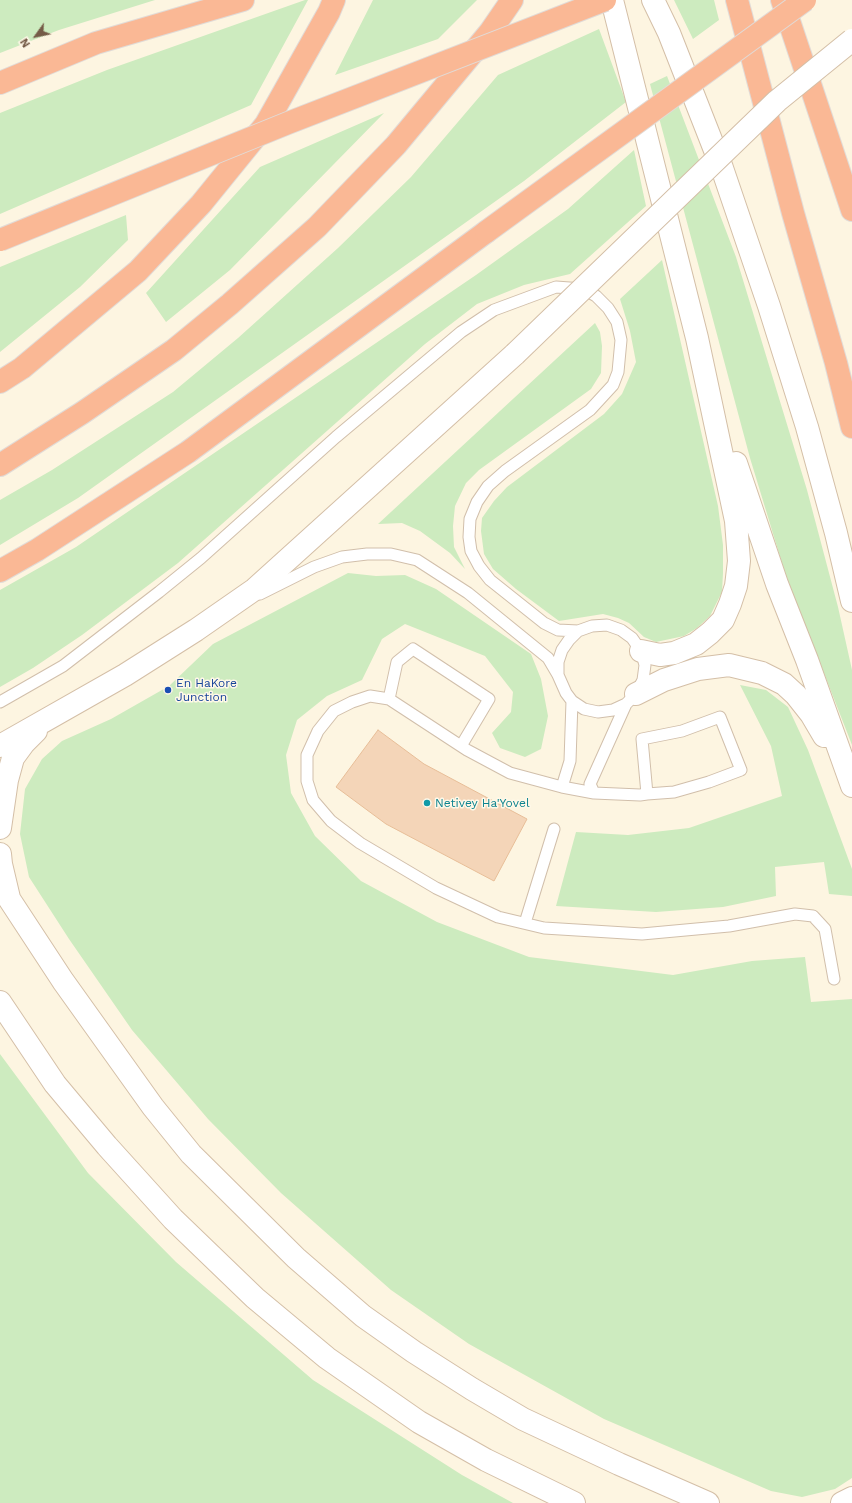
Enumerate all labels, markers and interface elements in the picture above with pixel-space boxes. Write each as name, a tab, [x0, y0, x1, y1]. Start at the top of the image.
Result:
north arrow	[16, 16, 56, 56]
text: N	[18, 36, 33, 50]
place label: En HaKore Junction	[176, 676, 237, 704]
marker: En HaKore Junction	[163, 685, 173, 695]
place label: Netivey Ha'Yovel	[435, 796, 530, 810]
marker: Netivey Ha'Yovel	[422, 798, 432, 808]

